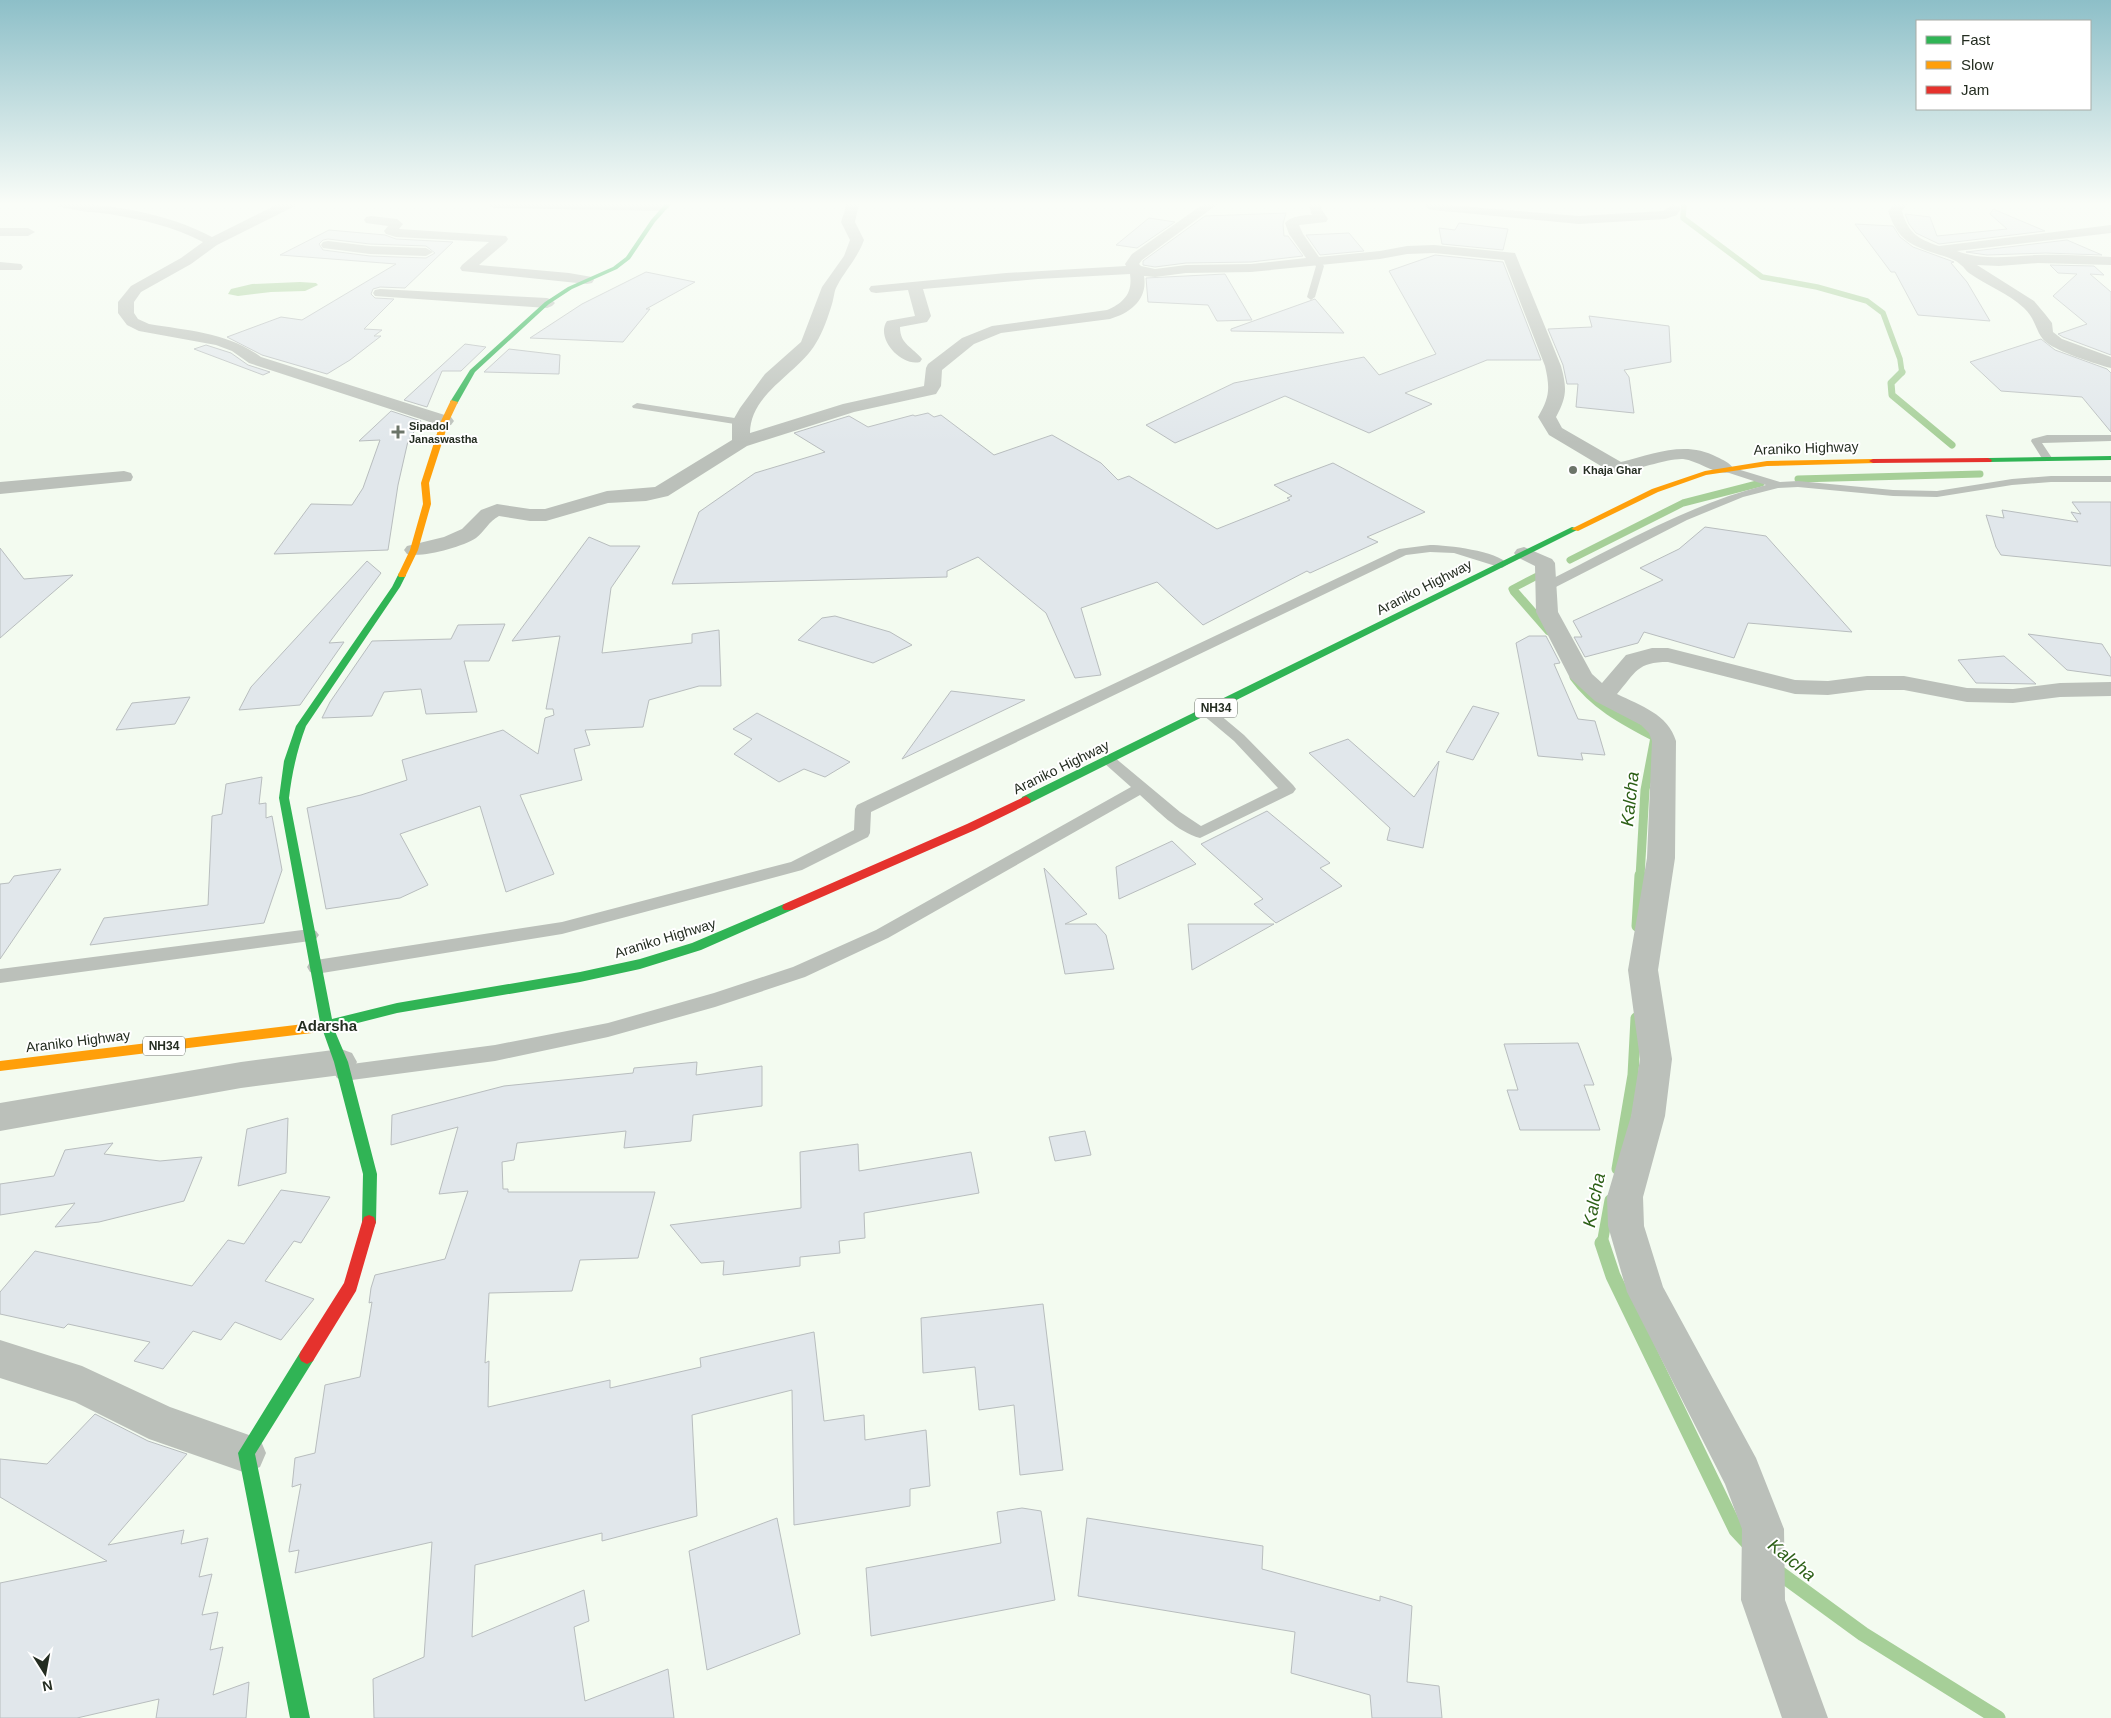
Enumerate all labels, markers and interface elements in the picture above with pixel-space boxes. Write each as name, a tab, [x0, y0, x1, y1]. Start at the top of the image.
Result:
legend	[1916, 20, 2091, 110]
text: Fast	[1961, 31, 1991, 48]
text: Slow	[1961, 56, 1994, 73]
text: Jam	[1961, 81, 1989, 98]
place label: Sipadol Janaswastha	[409, 420, 478, 445]
marker: Sipadol Janaswastha	[391, 425, 405, 439]
street label: Araniko Highway	[1753, 438, 1859, 458]
marker: Khaja Ghar	[1567, 464, 1579, 476]
place label: Khaja Ghar	[1583, 464, 1642, 476]
street label: Araniko Highway	[1374, 556, 1474, 618]
road number: NH34	[1195, 698, 1237, 718]
street label: Araniko Highway	[1010, 737, 1112, 797]
water label: Kalcha	[1617, 771, 1643, 827]
street label: Araniko Highway	[612, 915, 718, 961]
district label: Adarsha	[297, 1017, 358, 1034]
street label: Araniko Highway	[25, 1027, 131, 1055]
road number: NH34	[143, 1036, 185, 1056]
water label: Kalcha	[1579, 1171, 1609, 1229]
water label: Kalcha	[1764, 1535, 1820, 1585]
north arrow	[20, 1648, 70, 1698]
text: N	[41, 1677, 54, 1695]

